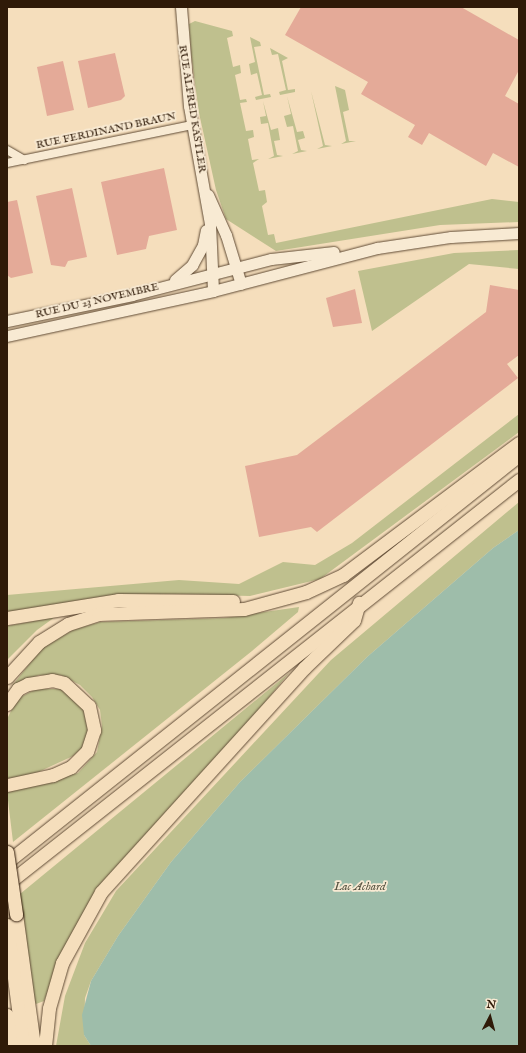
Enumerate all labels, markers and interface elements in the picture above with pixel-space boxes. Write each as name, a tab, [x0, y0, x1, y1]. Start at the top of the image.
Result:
street label: RUE ALFRED KASTLER	[175, 44, 209, 174]
street label: RUE FERDINAND BRAUN	[35, 110, 177, 152]
street label: RUE DU 23 NOVEMBRE	[34, 280, 160, 322]
water label: Lac Achard	[334, 880, 386, 894]
north arrow	[470, 997, 510, 1037]
text: N	[486, 998, 497, 1013]

